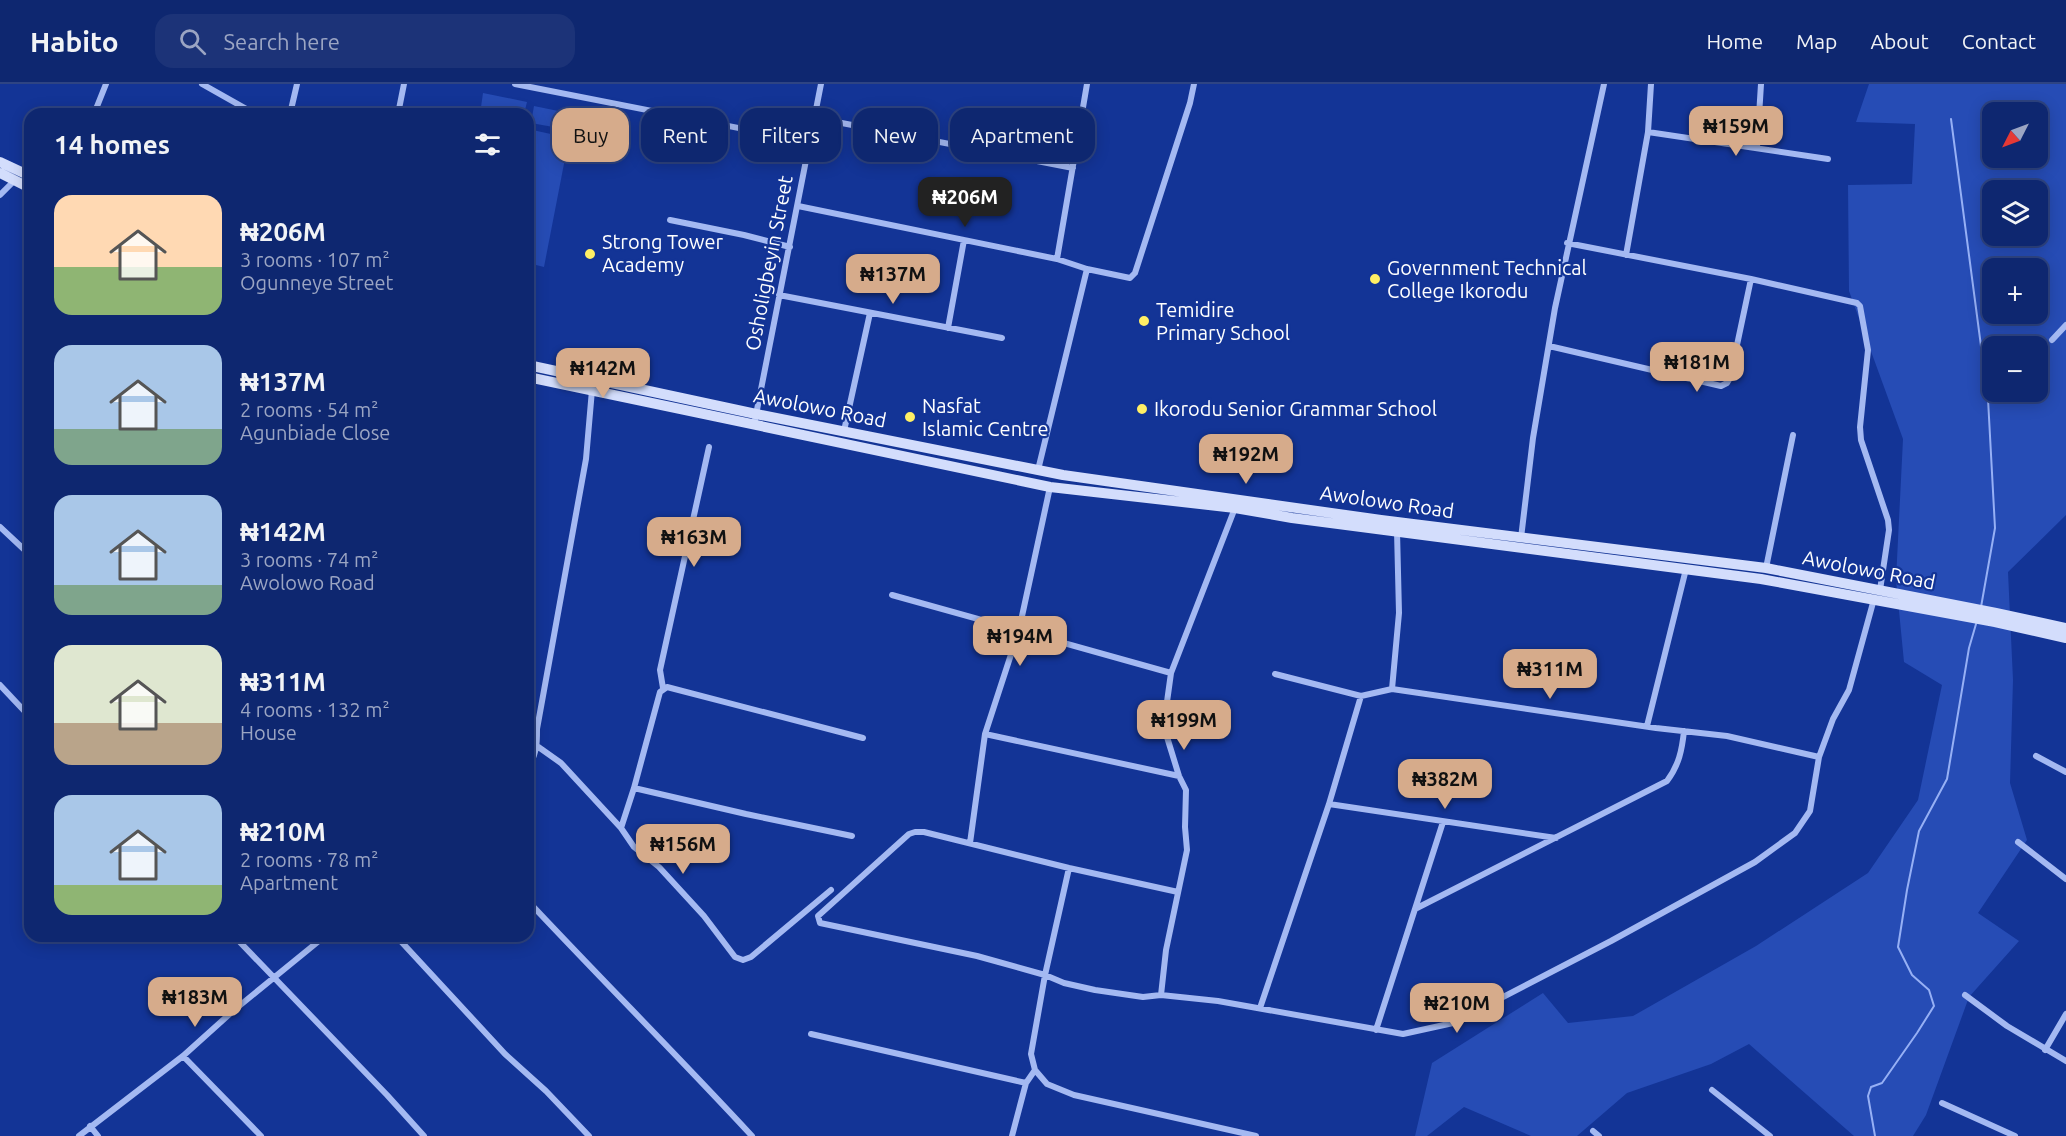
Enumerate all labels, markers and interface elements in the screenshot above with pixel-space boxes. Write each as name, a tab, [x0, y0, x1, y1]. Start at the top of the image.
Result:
search box	[155, 14, 575, 68]
icon: search	[176, 25, 209, 58]
text: Habito	[30, 26, 119, 57]
text: Search here	[224, 29, 340, 54]
text: Home	[1706, 29, 1763, 53]
text: Map	[1796, 29, 1837, 53]
text: About	[1870, 29, 1929, 53]
text: Contact	[1962, 29, 2036, 53]
north arrow	[1982, 102, 2048, 168]
map controls	[1982, 102, 2048, 402]
pin: ₦159M	[1694, 106, 1778, 157]
chip: Buy	[552, 108, 629, 162]
chip: Rent	[641, 108, 728, 162]
chip: Filters	[740, 108, 841, 162]
chip: New	[853, 108, 938, 162]
chip: Apartment	[950, 108, 1095, 162]
text: ₦159M	[1703, 114, 1769, 137]
icon: filters	[471, 128, 504, 161]
text: 14 homes	[54, 130, 170, 159]
street label: Osholigbeyin Street	[740, 173, 797, 352]
pin: ₦206M	[923, 177, 1007, 228]
button: layers	[1982, 180, 2048, 246]
text: ₦206M	[932, 185, 998, 208]
text: ₦206M	[240, 217, 326, 246]
icon: home	[102, 219, 174, 291]
place label: Strong Tower Academy	[602, 230, 723, 276]
marker: Strong Tower Academy	[583, 247, 597, 261]
text: 3 rooms · 107 m²	[240, 248, 390, 271]
pin: ₦137M	[851, 254, 935, 305]
place label: Government Technical College Ikorodu	[1387, 256, 1587, 302]
button: +	[1982, 258, 2048, 324]
text: ₦137M	[860, 262, 926, 285]
text: Ogunneye Street	[240, 271, 393, 294]
marker: Government Technical College Ikorodu	[1368, 272, 1382, 286]
place label: Temidire Primary School	[1156, 298, 1290, 344]
marker: Temidire Primary School	[1137, 314, 1151, 328]
button: −	[1982, 336, 2048, 402]
pin: ₦181M	[1655, 342, 1739, 393]
pin: ₦142M	[561, 348, 645, 399]
text: ₦181M	[1664, 350, 1730, 373]
text: ₦142M	[570, 356, 636, 379]
text: ₦137M	[240, 367, 326, 396]
icon: home	[102, 369, 174, 441]
street label: Awolowo Road	[752, 383, 888, 432]
place label: Nasfat Islamic Centre	[922, 394, 1049, 440]
place label: Ikorodu Senior Grammar School	[1154, 397, 1437, 420]
text: 2 rooms · 54 m²	[240, 398, 378, 421]
marker: Ikorodu Senior Grammar School	[1135, 402, 1149, 416]
marker: Nasfat Islamic Centre	[903, 410, 917, 424]
text: Agunbiade Close	[240, 421, 390, 444]
pin: ₦192M	[1204, 434, 1288, 485]
text: ₦192M	[1213, 442, 1279, 465]
street label: Awolowo Road	[1319, 481, 1455, 522]
text: ₦142M	[240, 517, 326, 546]
pin: ₦163M	[652, 517, 736, 568]
icon: home	[102, 519, 174, 591]
text: ₦163M	[661, 525, 727, 548]
street label: Awolowo Road	[1801, 545, 1937, 594]
text: 3 rooms · 74 m²	[240, 548, 378, 571]
text: Awolowo Road	[240, 571, 375, 594]
pin: ₦194M	[978, 616, 1062, 667]
text: ₦194M	[987, 624, 1053, 647]
pin: ₦311M	[1508, 649, 1592, 700]
text: ₦311M	[1517, 657, 1583, 680]
text: ₦311M	[240, 667, 326, 696]
icon: home	[102, 669, 174, 741]
text: 4 rooms · 132 m²	[240, 698, 390, 721]
pin: ₦199M	[1142, 700, 1226, 751]
text: ₦199M	[1151, 708, 1217, 731]
text: House	[240, 721, 297, 744]
pin: ₦382M	[1403, 759, 1487, 810]
text: ₦382M	[1412, 767, 1478, 790]
text: ₦210M	[240, 817, 326, 846]
icon: home	[102, 819, 174, 891]
pin: ₦156M	[641, 824, 725, 875]
text: ₦156M	[650, 832, 716, 855]
text: 2 rooms · 78 m²	[240, 848, 378, 871]
text: Apartment	[240, 871, 338, 894]
pin: ₦183M	[153, 977, 237, 1028]
pin: ₦210M	[1415, 983, 1499, 1034]
text: ₦183M	[162, 985, 228, 1008]
text: ₦210M	[1424, 991, 1490, 1014]

